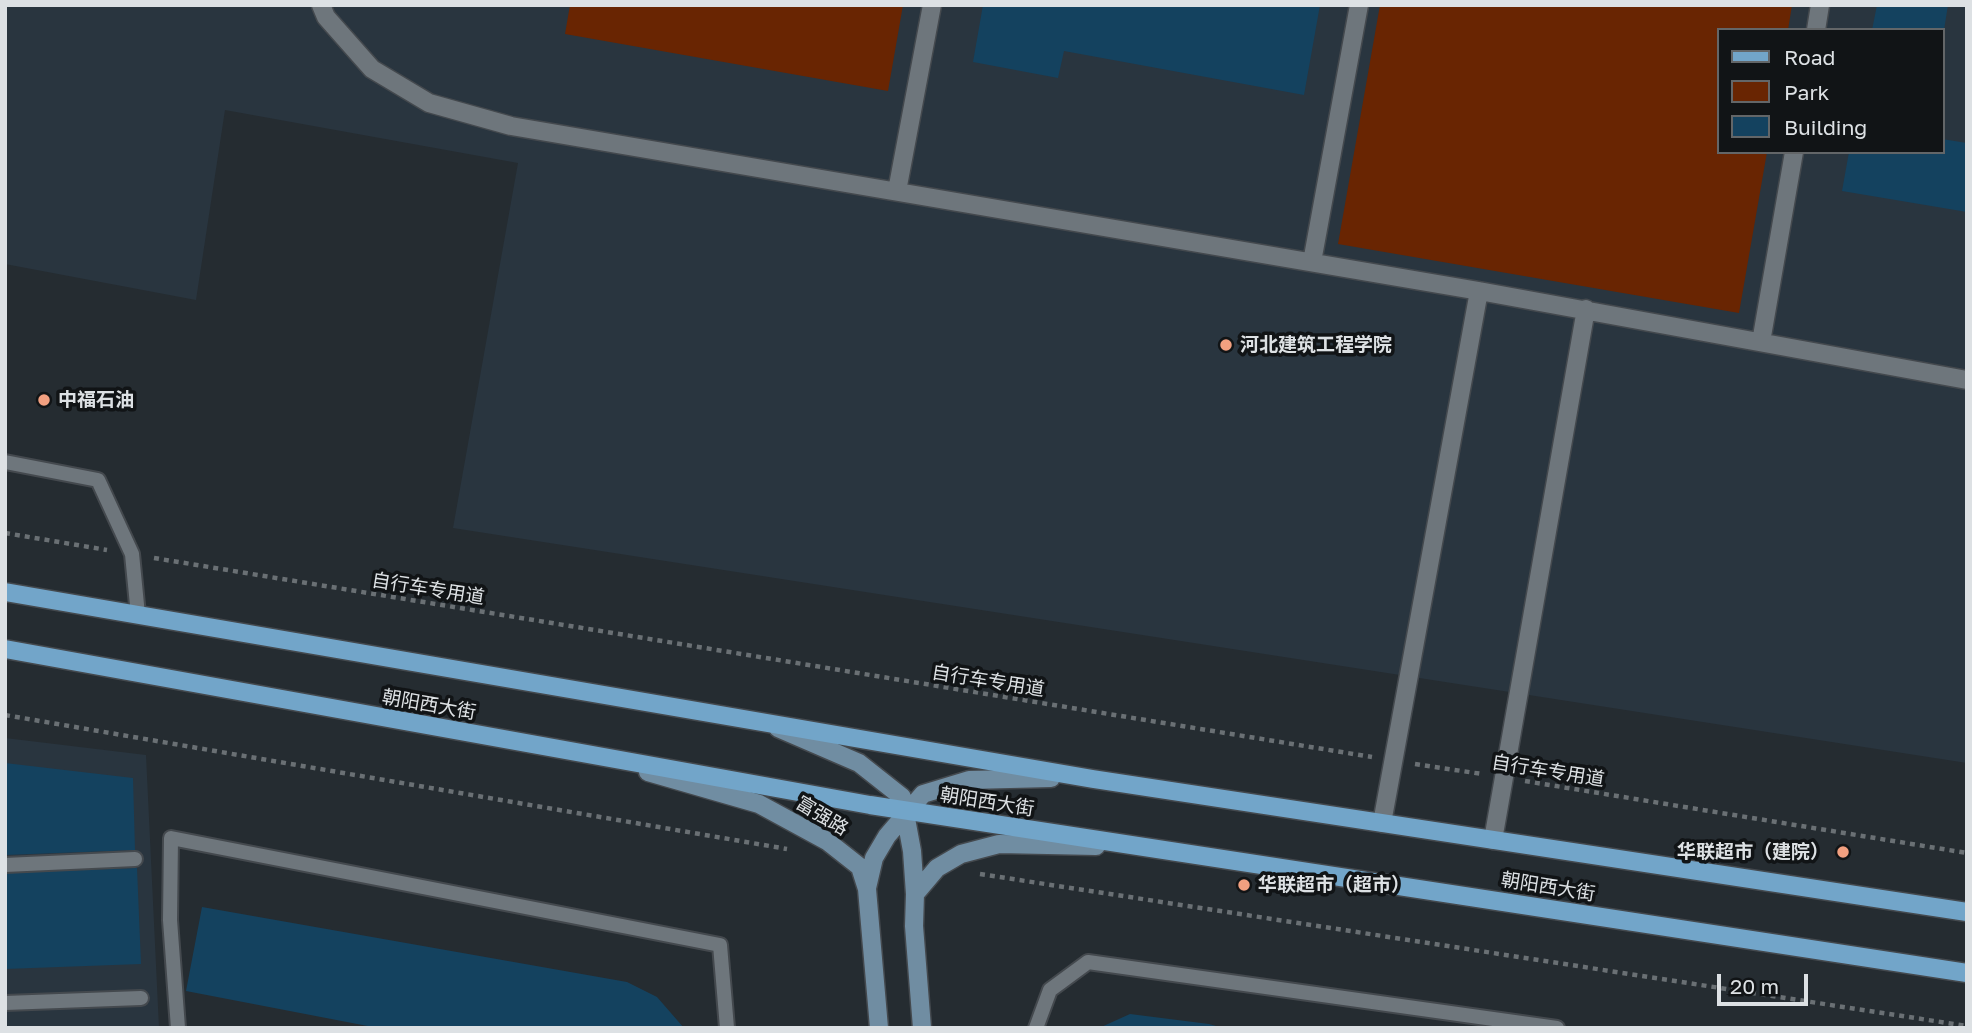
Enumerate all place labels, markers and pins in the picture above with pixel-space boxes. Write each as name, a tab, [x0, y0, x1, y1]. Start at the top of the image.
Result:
place label: 河北建筑工程学院	[1240, 334, 1392, 356]
marker: 河北建筑工程学院	[1218, 337, 1234, 353]
place label: 中福石油	[58, 389, 134, 411]
marker: 中福石油	[36, 392, 52, 408]
place label: 华联超市（建院）	[1677, 841, 1829, 863]
marker: 华联超市（建院）	[1835, 844, 1851, 860]
place label: 华联超市（超市）	[1258, 874, 1410, 896]
marker: 华联超市（超市）	[1236, 877, 1252, 893]

